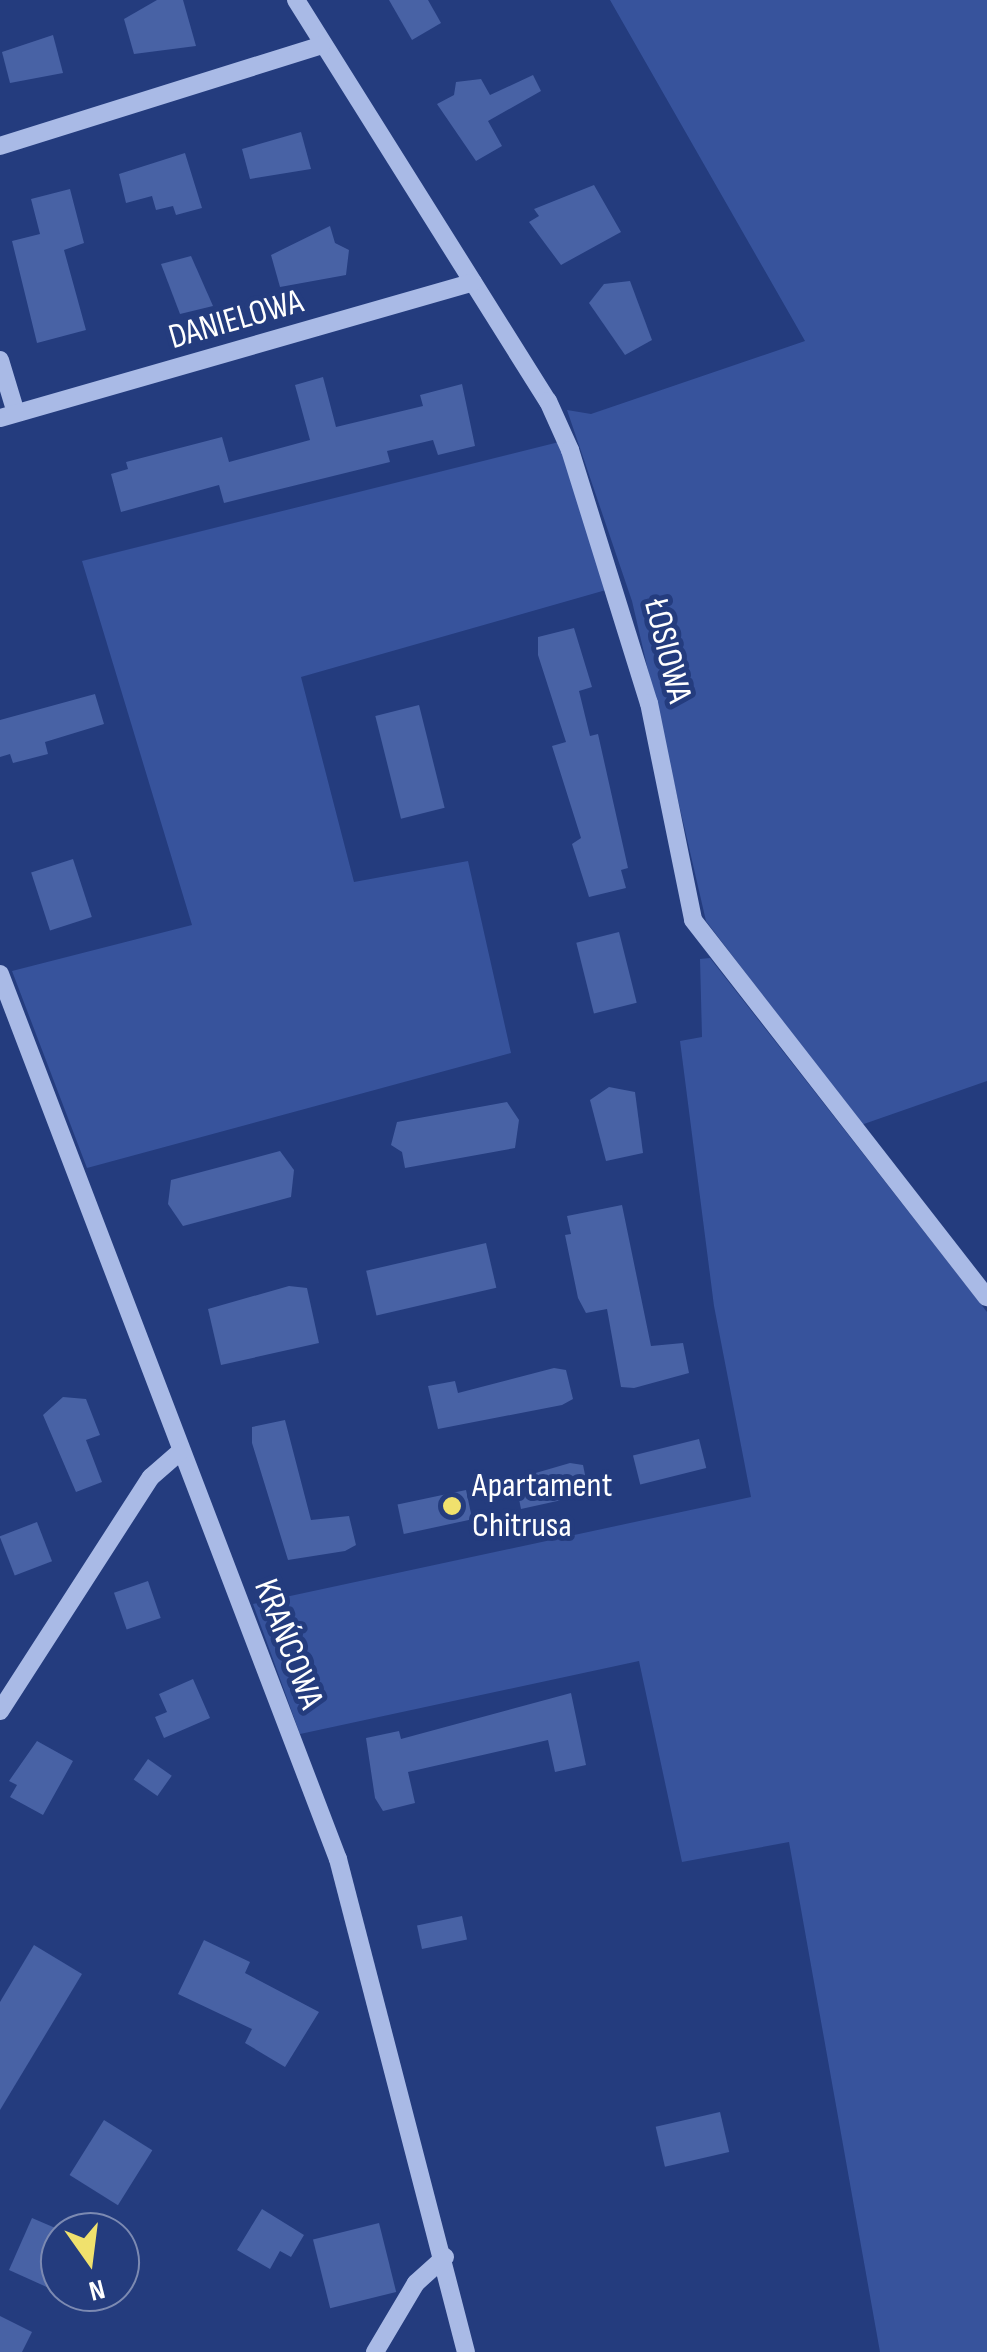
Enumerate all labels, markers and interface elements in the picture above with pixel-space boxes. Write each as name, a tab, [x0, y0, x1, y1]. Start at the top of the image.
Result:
street label: DANIELOWA	[164, 281, 308, 359]
street label: ŁOSIOWA	[634, 595, 700, 707]
place label: Apartament Chitrusa	[472, 1465, 612, 1547]
marker: Apartament Chitrusa	[441, 1495, 463, 1517]
street label: KRAŃCOWA	[244, 1573, 332, 1715]
north arrow	[40, 2212, 140, 2312]
text: N	[86, 2272, 108, 2307]

